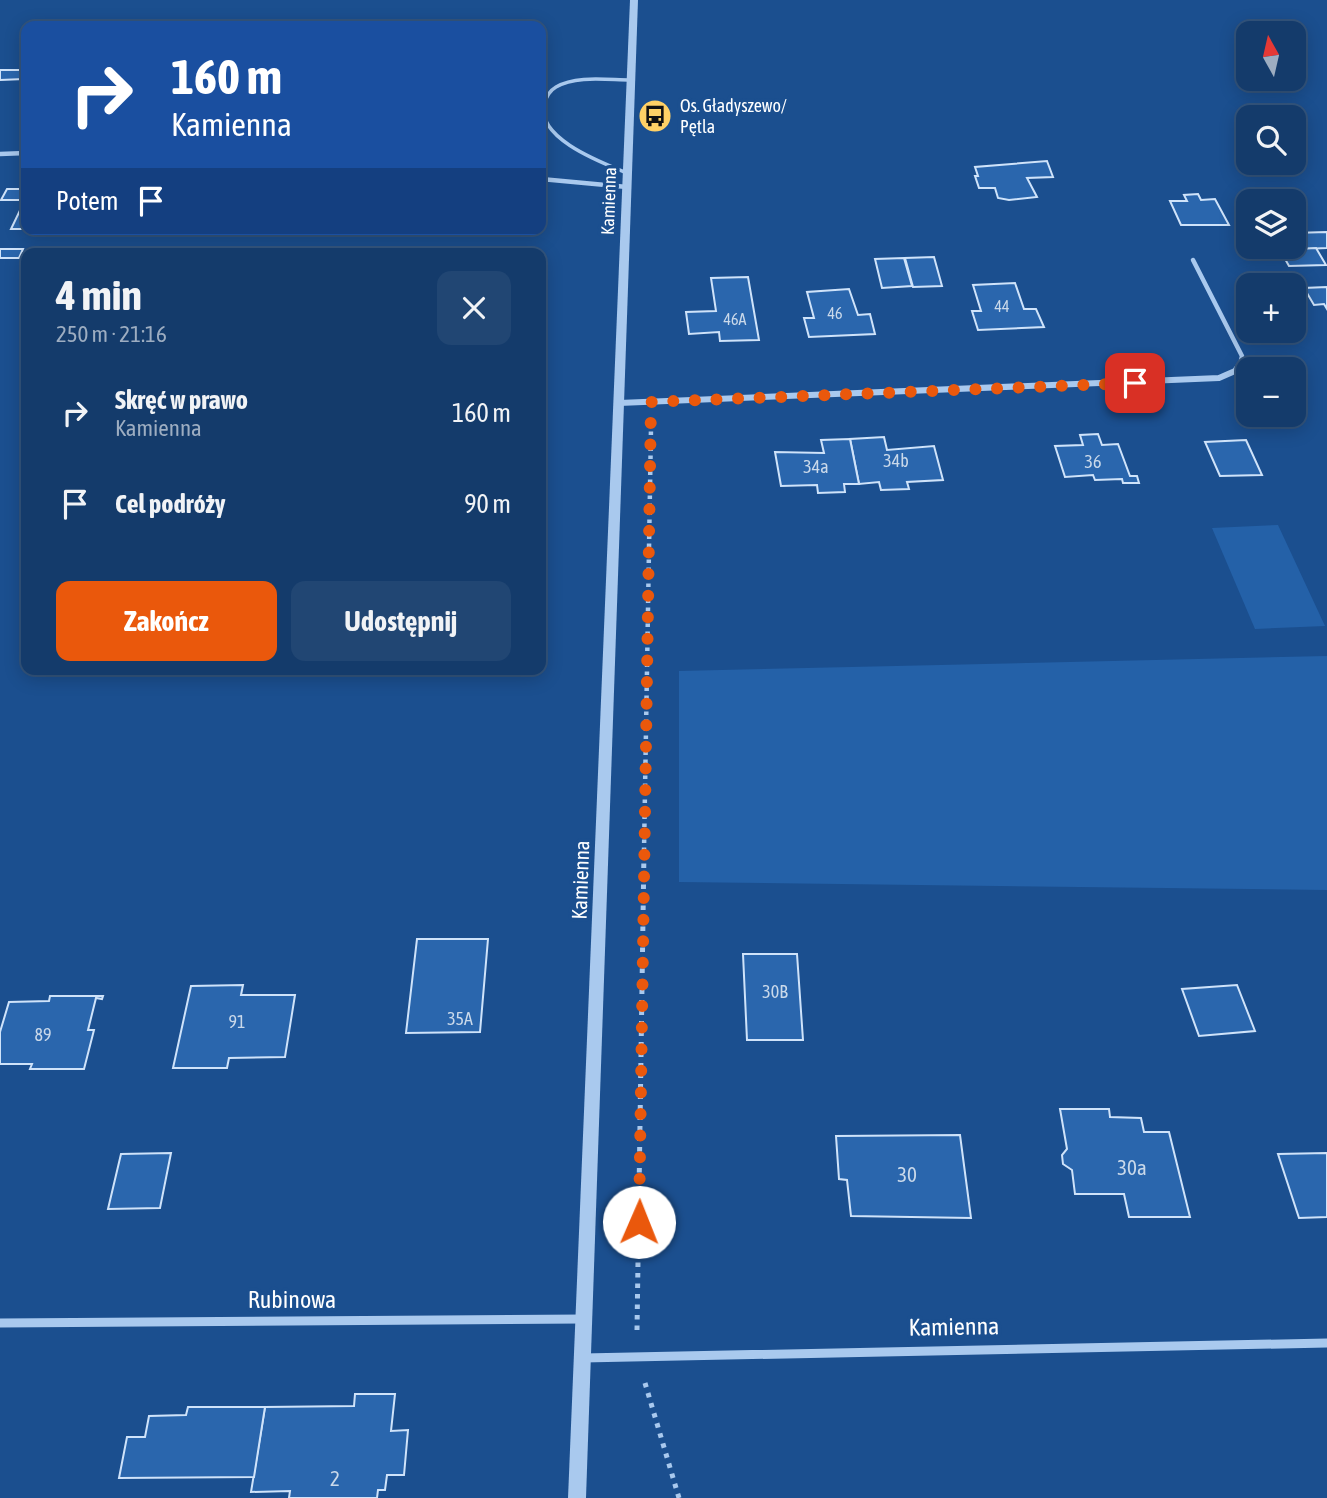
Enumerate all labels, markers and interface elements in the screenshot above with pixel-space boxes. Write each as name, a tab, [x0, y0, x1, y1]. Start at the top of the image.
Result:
north arrow	[1236, 21, 1306, 91]
map controls	[1236, 21, 1306, 427]
text: 160 m	[171, 48, 282, 104]
icon: right	[56, 49, 147, 140]
place label: Os. Gładyszewo/ Pętla	[680, 95, 787, 137]
bus stop icon: Os. Gładyszewo/ Pętla	[636, 97, 674, 135]
button: search	[1236, 105, 1306, 175]
text: Kamienna	[171, 106, 292, 143]
street label: Kamienna	[597, 167, 620, 235]
icon: arrive	[132, 182, 170, 220]
text: Potem	[56, 186, 118, 216]
button: layers	[1236, 189, 1306, 259]
text: 4 min	[56, 271, 142, 319]
button: close	[437, 271, 511, 345]
button: +	[1236, 273, 1306, 343]
house number: 44	[994, 297, 1010, 315]
house number: 46	[827, 304, 843, 322]
house number: 46A	[724, 310, 747, 328]
text: 250 m · 21:16	[56, 321, 167, 347]
pin	[1105, 353, 1165, 413]
button: −	[1236, 357, 1306, 427]
icon: arrive	[1116, 364, 1154, 402]
text: Skręć w prawo	[115, 385, 248, 415]
icon: right	[56, 394, 94, 432]
text: 160 m	[452, 398, 511, 428]
text: Kamienna	[115, 415, 202, 441]
house number: 34b	[883, 450, 909, 471]
house number: 36	[1085, 451, 1101, 472]
house number: 34a	[803, 456, 829, 477]
icon: arrive	[56, 485, 94, 523]
text: Cel podróży	[115, 489, 226, 519]
text: 90 m	[464, 489, 511, 519]
button: Zakończ	[56, 581, 277, 661]
button: Udostępnij	[291, 581, 511, 661]
street label: Kamienna	[567, 840, 593, 920]
house number: 30B	[762, 981, 788, 1002]
house number: 35A	[447, 1008, 473, 1029]
house number: 91	[229, 1011, 245, 1032]
house number: 89	[35, 1024, 51, 1045]
house number: 30a	[1117, 1155, 1147, 1179]
house number: 30	[897, 1162, 917, 1186]
position arrow	[602, 1185, 676, 1259]
street label: Rubinowa	[248, 1286, 336, 1313]
street label: Kamienna	[908, 1312, 1000, 1341]
house number: 2	[330, 1466, 340, 1490]

